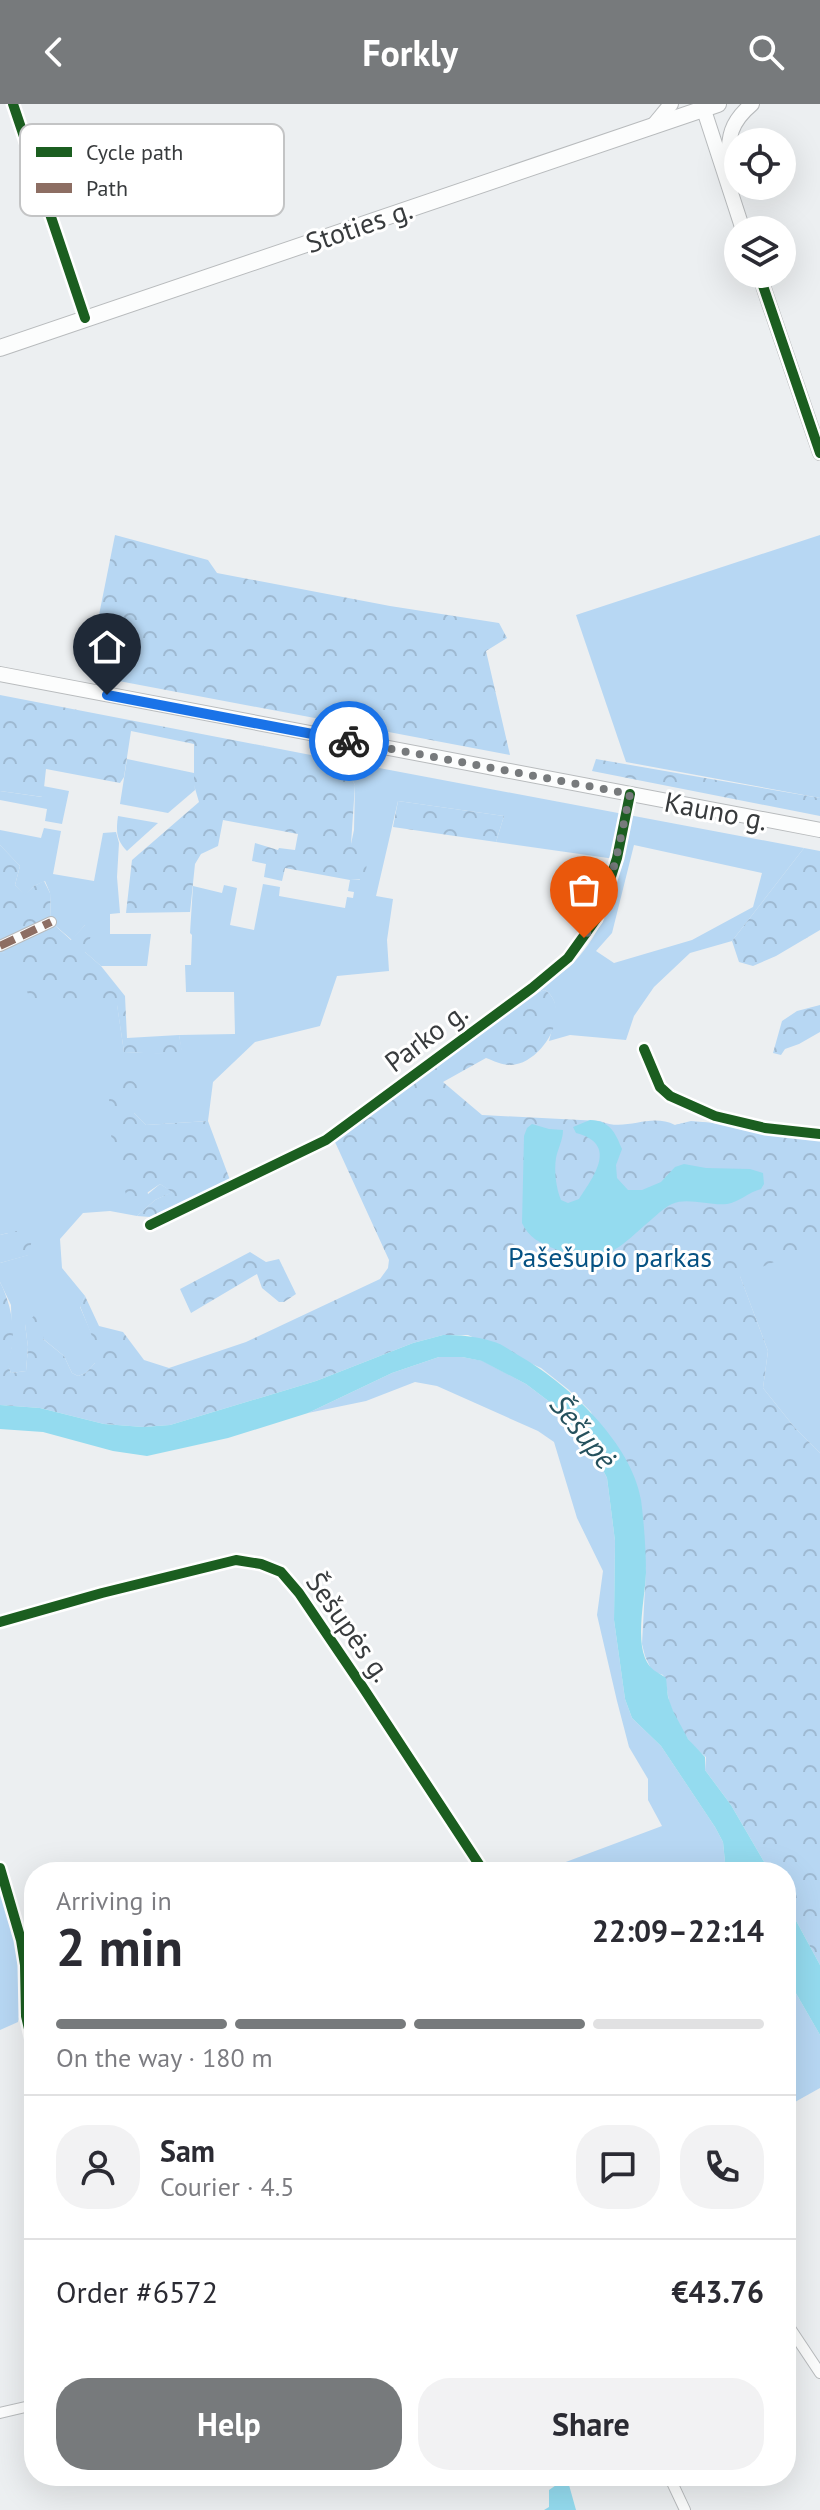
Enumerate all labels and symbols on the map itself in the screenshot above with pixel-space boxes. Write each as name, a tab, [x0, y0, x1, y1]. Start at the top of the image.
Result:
legend	[20, 124, 284, 216]
text: Cycle path	[86, 138, 183, 166]
text: Path	[86, 174, 128, 202]
street label: Stoties g.	[301, 190, 417, 261]
pin	[73, 613, 141, 695]
courier	[309, 701, 389, 781]
street label: Kauno g.	[661, 782, 771, 839]
pin	[550, 856, 618, 938]
street label: Parko g.	[377, 993, 475, 1080]
park label: Pašešupio parkas	[508, 1238, 712, 1275]
water label: Šešupė	[542, 1386, 626, 1477]
street label: Šešupės g.	[298, 1565, 401, 1689]

